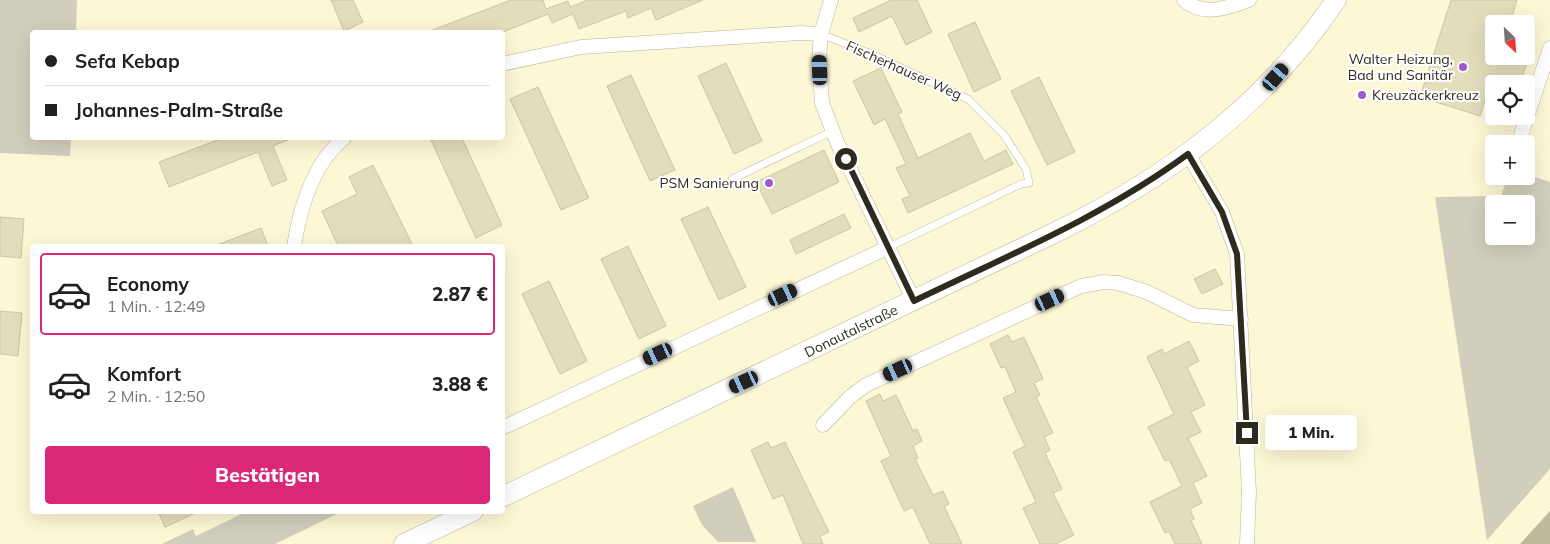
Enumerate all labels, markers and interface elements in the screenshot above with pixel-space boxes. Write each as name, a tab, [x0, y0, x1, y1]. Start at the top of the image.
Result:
north arrow	[1485, 15, 1535, 65]
map controls	[1485, 15, 1535, 245]
street label: Fischerhauser Weg	[843, 36, 965, 104]
text: Sefa Kebap	[75, 49, 180, 73]
place label: Walter Heizung, Bad und Sanitär	[1348, 50, 1454, 84]
car	[811, 55, 828, 85]
car	[1260, 61, 1291, 93]
marker: Walter Heizung, Bad und Sanitär	[1457, 61, 1469, 73]
button: locate	[1485, 75, 1535, 125]
place label: Kreuzäckerkreuz	[1372, 86, 1479, 104]
marker: Kreuzäckerkreuz	[1356, 89, 1368, 101]
text: Johannes-Palm-Straße	[75, 98, 283, 122]
button: +	[1485, 135, 1535, 185]
route start	[835, 148, 857, 170]
place label: PSM Sanierung	[659, 174, 759, 192]
marker: PSM Sanierung	[763, 177, 775, 189]
button: −	[1485, 195, 1535, 245]
icon: car	[47, 272, 92, 317]
text: Economy	[107, 272, 189, 296]
text: 2.87 €	[432, 282, 488, 306]
car	[766, 282, 799, 308]
car	[1033, 287, 1066, 313]
text: 1 Min. · 12:49	[107, 296, 205, 316]
street label: Donautalstraße	[801, 301, 901, 361]
car	[641, 341, 674, 367]
car	[881, 357, 914, 383]
icon: car	[47, 362, 92, 407]
text: Komfort	[107, 362, 181, 386]
car	[727, 369, 760, 395]
text: 3.88 €	[432, 372, 488, 396]
text: 2 Min. · 12:50	[107, 386, 205, 406]
callout: 1 Min.	[1264, 416, 1357, 450]
route end	[1236, 422, 1258, 444]
text: 1 Min.	[1288, 422, 1334, 442]
button: Bestätigen	[45, 446, 490, 504]

